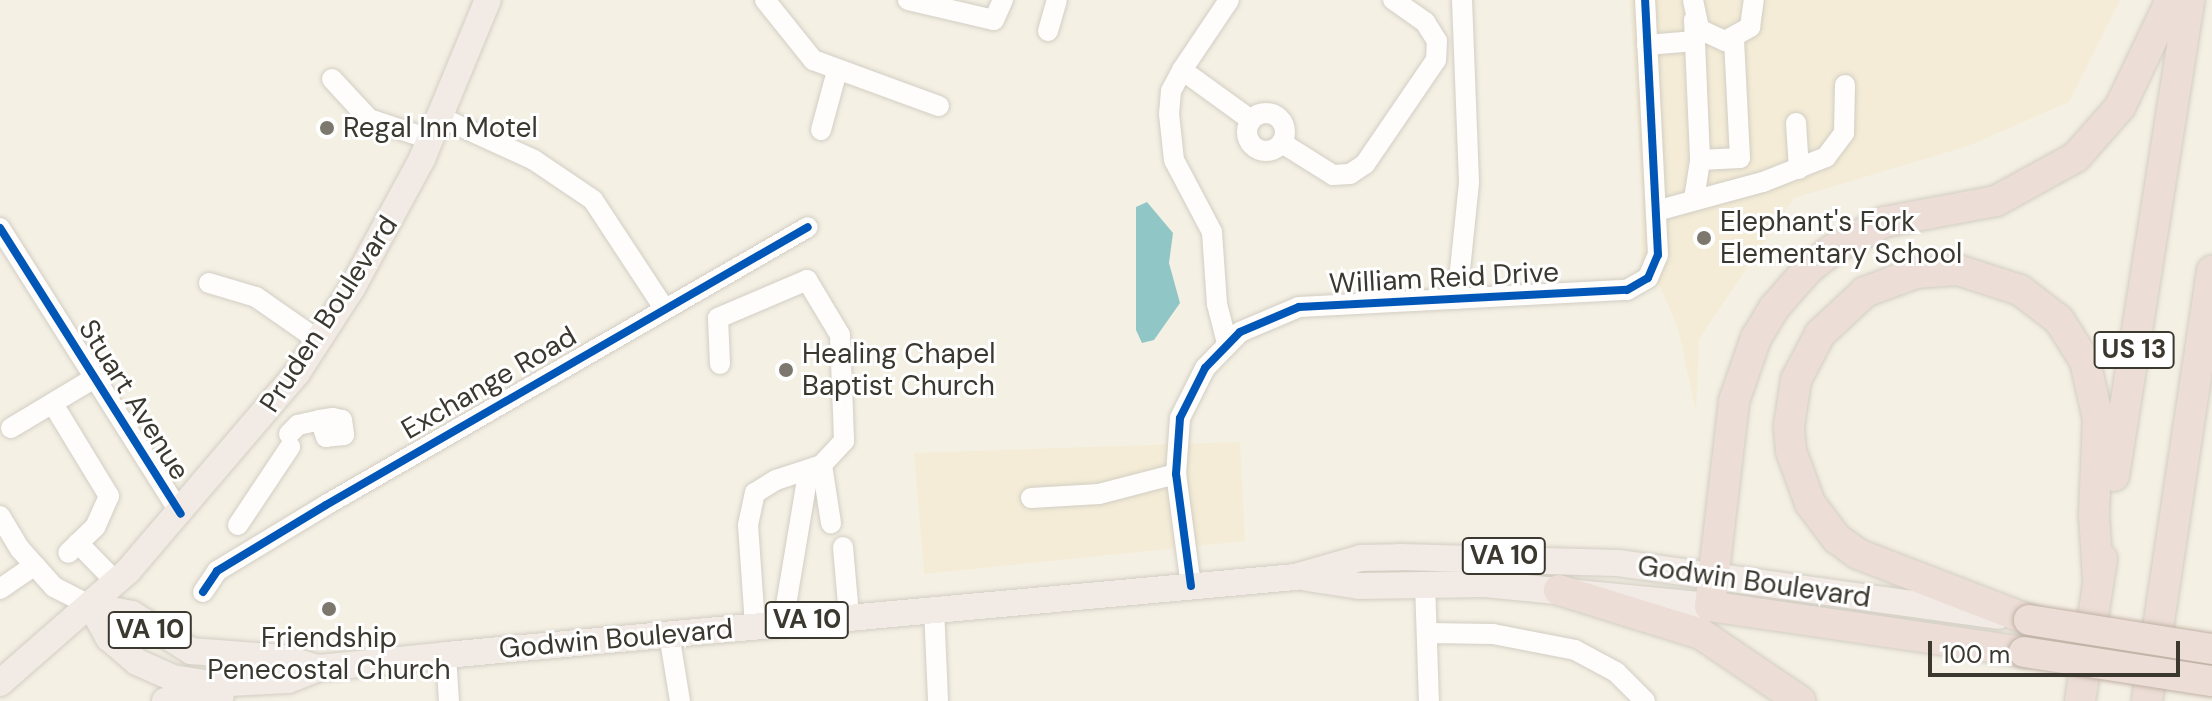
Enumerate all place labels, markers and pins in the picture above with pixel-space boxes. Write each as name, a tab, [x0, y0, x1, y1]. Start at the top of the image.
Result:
place label: Regal Inn Motel	[343, 111, 538, 145]
marker: Regal Inn Motel	[318, 119, 336, 137]
place label: Elephant's Fork Elementary School	[1720, 205, 1962, 271]
marker: Elephant's Fork Elementary School	[1695, 229, 1713, 247]
place label: Healing Chapel Baptist Church	[802, 337, 995, 403]
marker: Healing Chapel Baptist Church	[777, 361, 795, 379]
marker: Friendship Penecostal Church	[320, 600, 338, 618]
place label: Friendship Penecostal Church	[207, 621, 451, 687]

